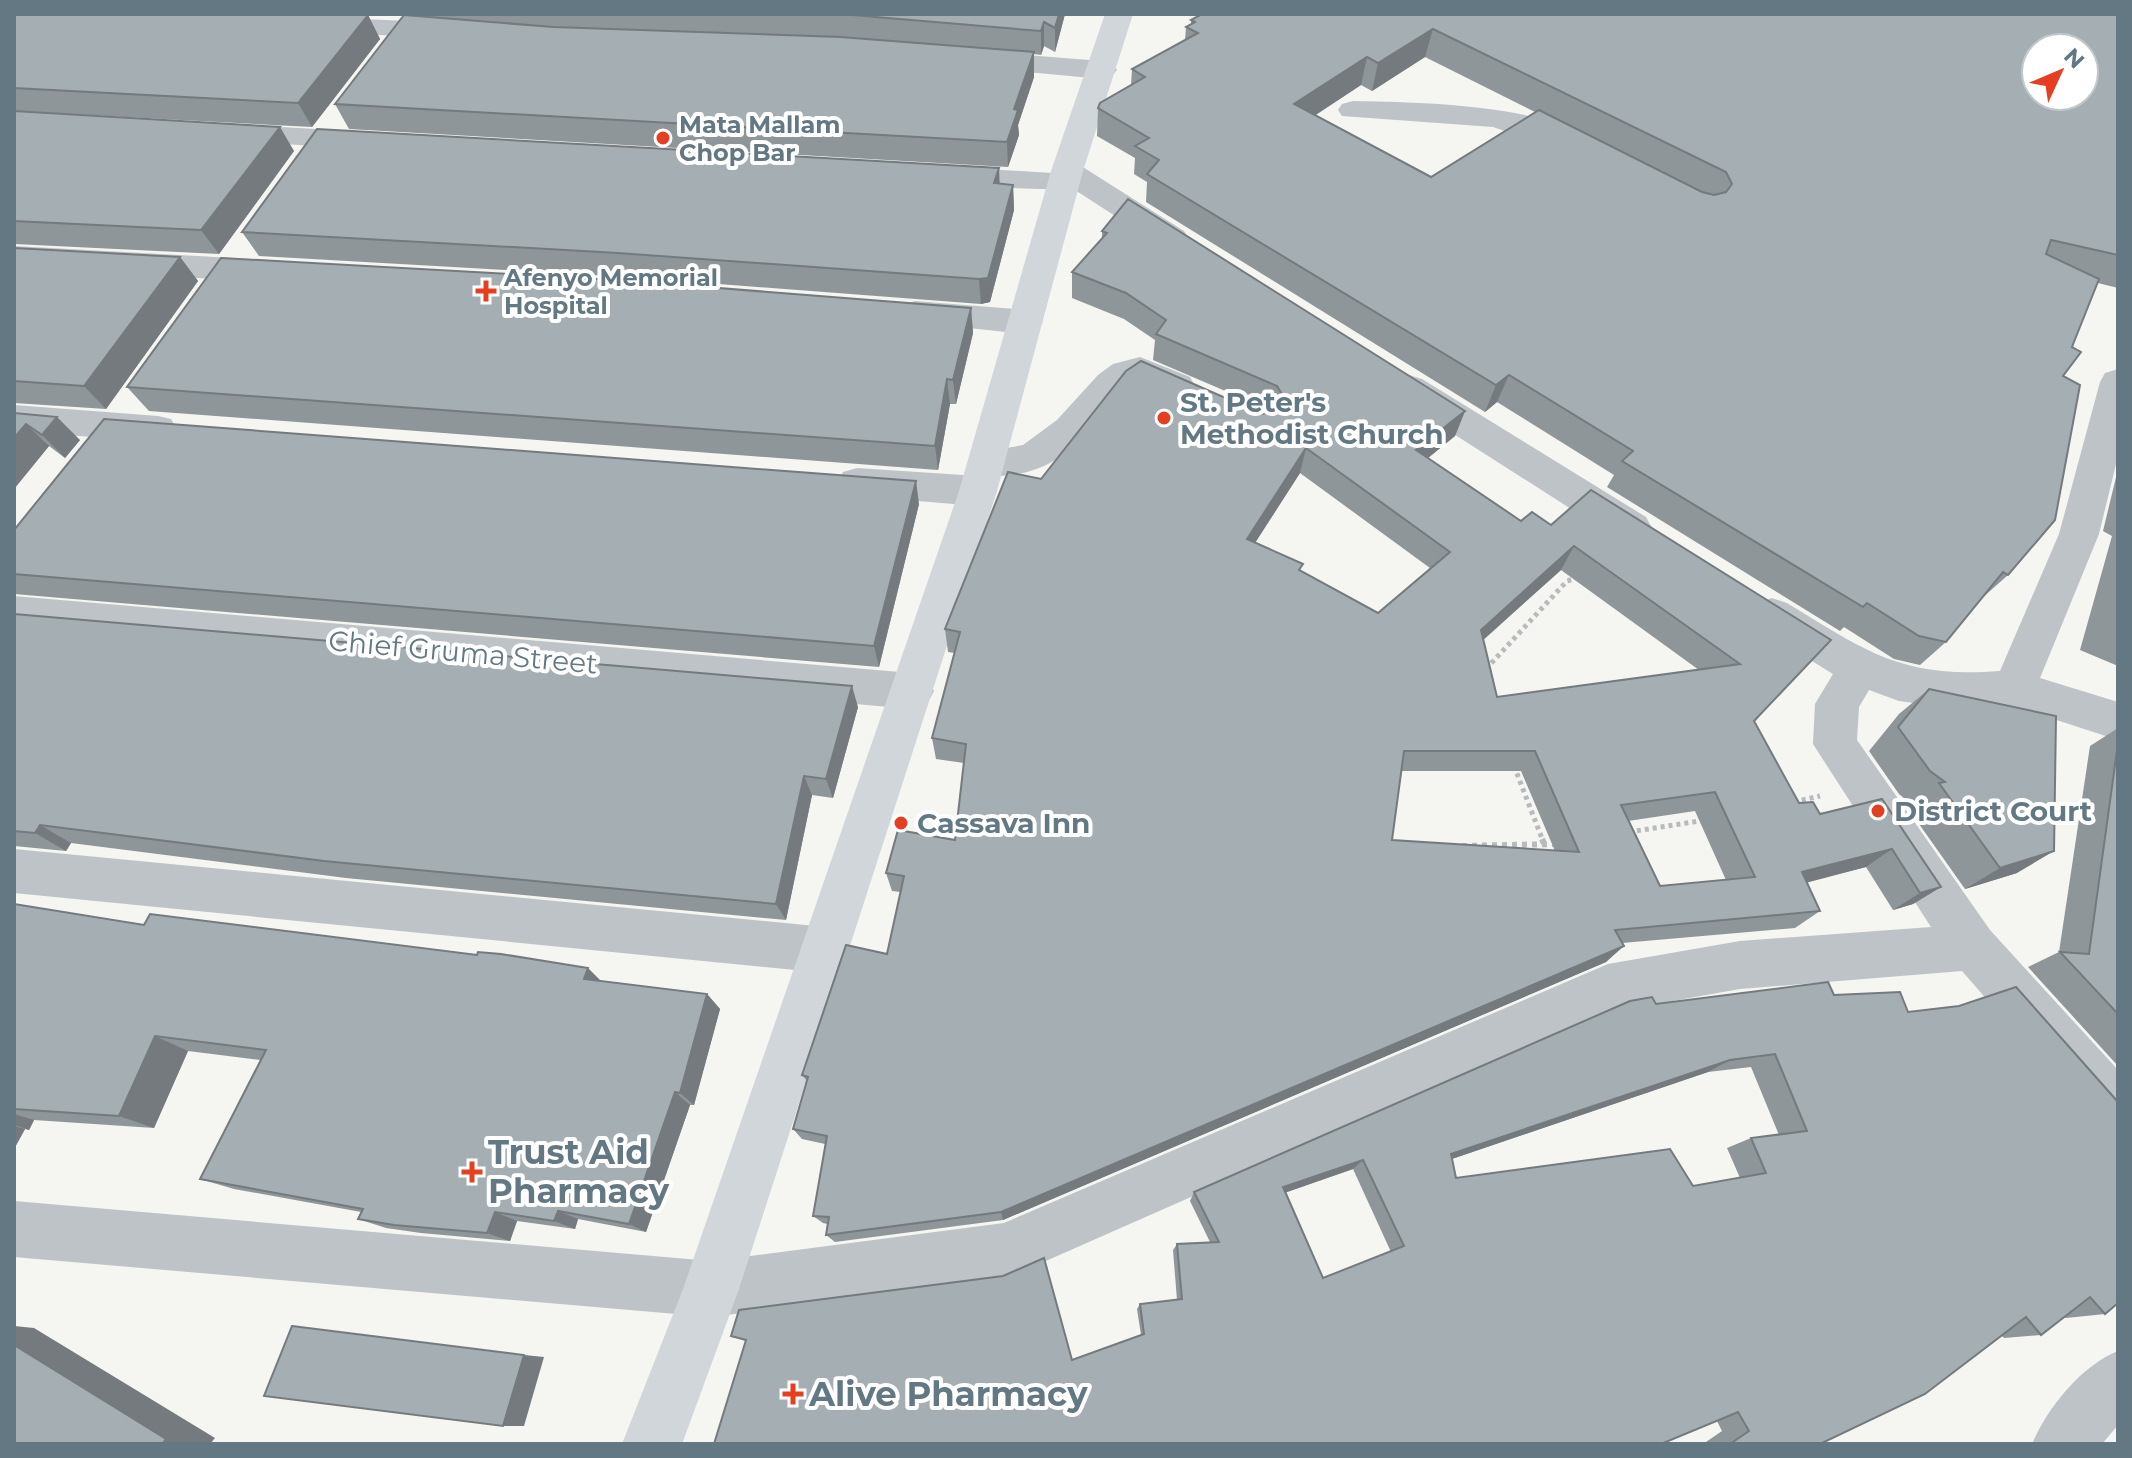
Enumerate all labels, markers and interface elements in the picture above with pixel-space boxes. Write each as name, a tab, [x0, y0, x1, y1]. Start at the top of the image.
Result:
north arrow	[2020, 32, 2100, 112]
text: N	[2058, 43, 2090, 74]
place label: Mata Mallam Chop Bar	[679, 110, 841, 167]
marker: Mata Mallam Chop Bar	[654, 129, 672, 147]
place label: Afenyo Memorial Hospital	[503, 263, 718, 320]
marker: Afenyo Memorial Hospital	[475, 280, 497, 302]
place label: St. Peter's Methodist Church	[1180, 385, 1444, 451]
marker: St. Peter's Methodist Church	[1155, 409, 1173, 427]
street label: Chief Gruma Street	[327, 623, 599, 681]
place label: District Court	[1894, 794, 2092, 828]
marker: District Court	[1869, 802, 1887, 820]
place label: Cassava Inn	[917, 806, 1090, 840]
marker: Cassava Inn	[892, 814, 910, 832]
place label: Trust Aid Pharmacy	[488, 1131, 670, 1212]
marker: Trust Aid Pharmacy	[463, 1163, 481, 1181]
place label: Alive Pharmacy	[808, 1373, 1088, 1415]
marker: Alive Pharmacy	[784, 1385, 802, 1403]

